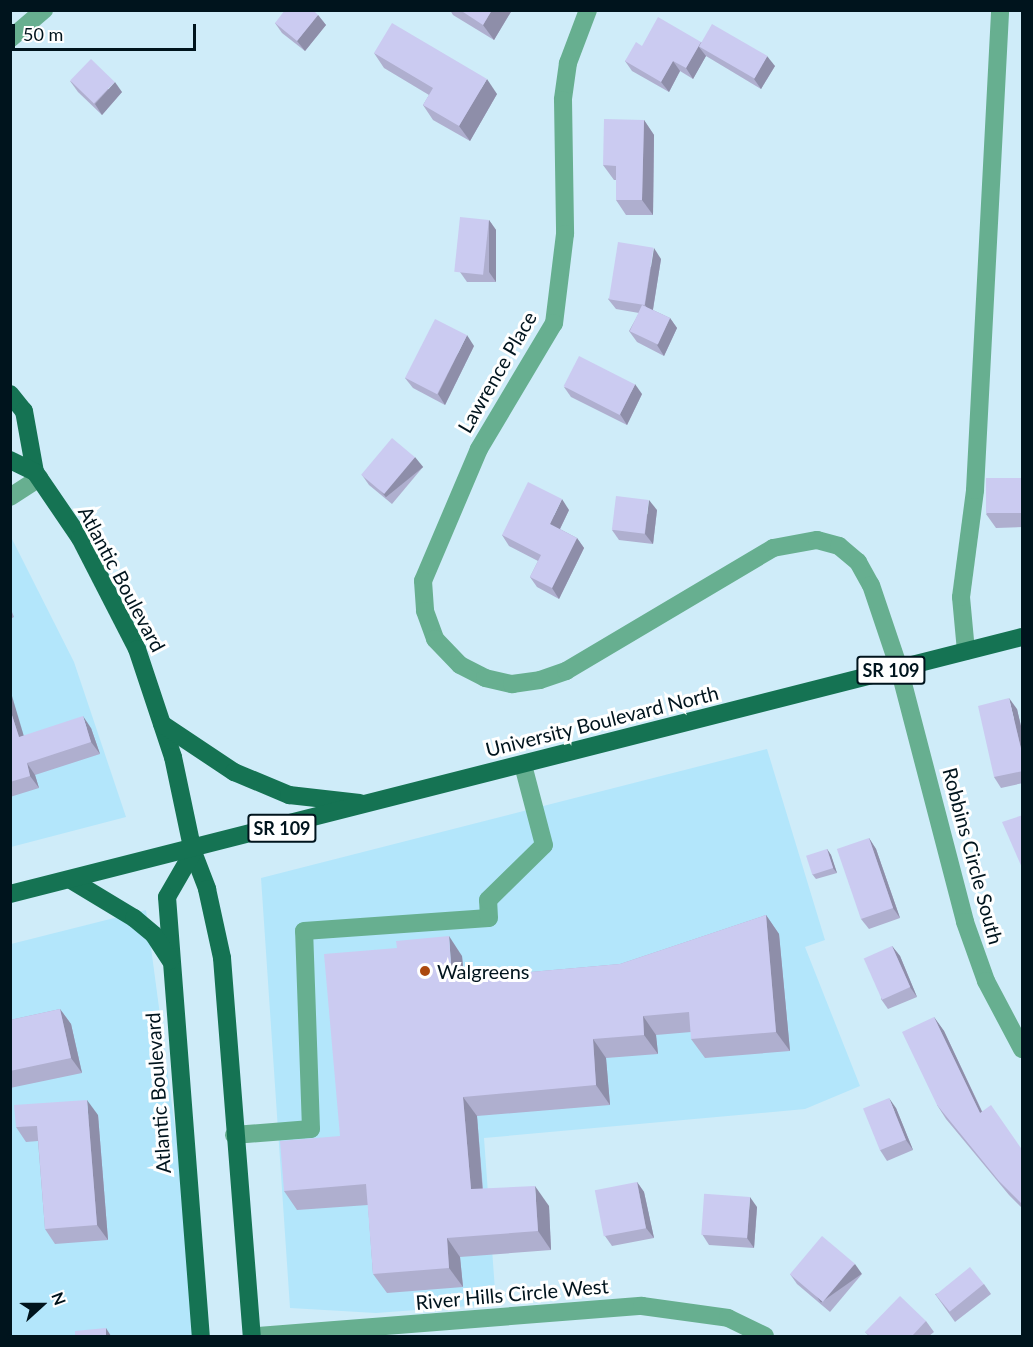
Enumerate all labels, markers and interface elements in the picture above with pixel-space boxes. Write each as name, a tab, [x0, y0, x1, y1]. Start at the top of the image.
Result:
scale bar	[15, 12, 200, 50]
text: 50 m	[23, 23, 63, 45]
street label: Lawrence Place	[453, 307, 541, 437]
street label: Atlantic Boulevard	[74, 502, 170, 656]
road number: SR 109	[855, 655, 927, 685]
street label: University Boulevard North	[483, 680, 721, 762]
street label: Robbins Circle South	[938, 765, 1008, 947]
road number: SR 109	[246, 813, 318, 843]
place label: Walgreens	[437, 959, 529, 983]
marker: Walgreens	[418, 964, 432, 978]
street label: Atlantic Boulevard	[140, 1012, 176, 1174]
street label: River Hills Circle West	[414, 1274, 610, 1314]
north arrow	[12, 1275, 72, 1335]
text: N	[48, 1289, 70, 1308]

